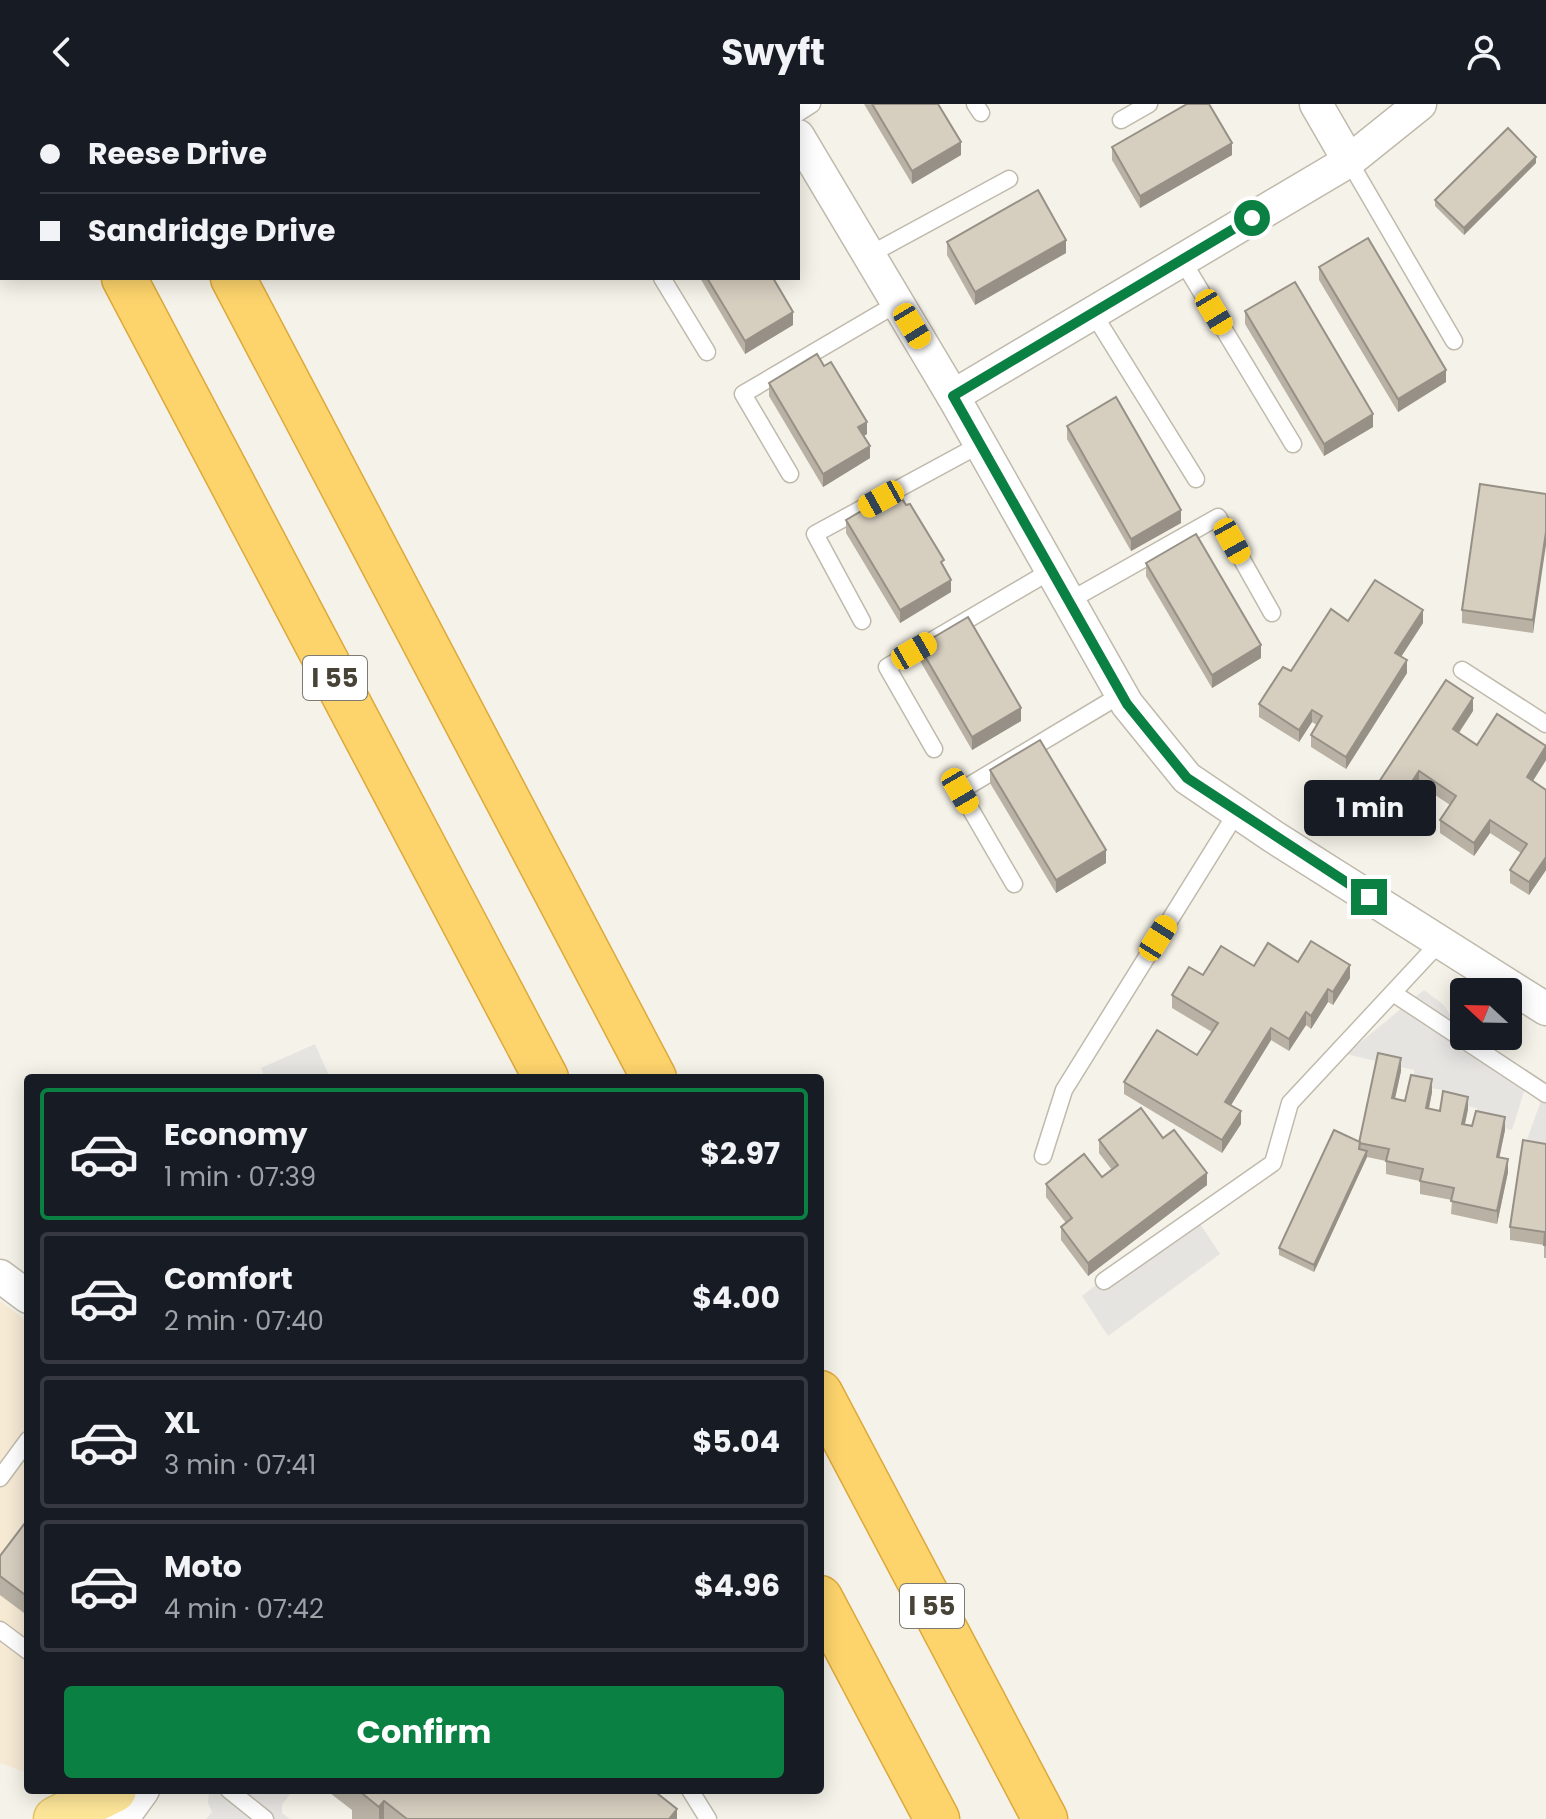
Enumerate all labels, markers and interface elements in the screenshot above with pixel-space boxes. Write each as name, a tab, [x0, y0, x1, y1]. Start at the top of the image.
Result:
text: Swyft	[721, 27, 825, 78]
icon: back	[40, 30, 84, 74]
icon: person	[1462, 30, 1506, 74]
text: Reese Drive	[88, 132, 267, 175]
route start	[1234, 200, 1270, 236]
text: Sandridge Drive	[88, 209, 335, 252]
car	[1191, 285, 1237, 339]
car	[889, 299, 935, 353]
car	[854, 477, 908, 521]
car	[1210, 514, 1254, 568]
car	[887, 629, 941, 673]
road number: I 55	[303, 656, 367, 700]
car	[938, 764, 982, 818]
callout: 1 min	[1303, 781, 1435, 837]
text: 1 min	[1336, 790, 1404, 826]
route end	[1351, 879, 1387, 915]
car	[1135, 911, 1181, 965]
north arrow	[1450, 978, 1522, 1050]
map controls	[1450, 978, 1522, 1050]
text: Economy	[164, 1113, 308, 1156]
icon: car	[68, 1118, 140, 1190]
text: $2.97	[700, 1132, 780, 1175]
text: 1 min · 07:39	[164, 1159, 316, 1195]
text: Comfort	[164, 1257, 293, 1300]
icon: car	[68, 1262, 140, 1334]
text: $4.00	[692, 1276, 780, 1319]
text: 2 min · 07:40	[164, 1303, 324, 1339]
text: XL	[164, 1401, 200, 1444]
icon: car	[68, 1406, 140, 1478]
text: $5.04	[692, 1420, 780, 1463]
text: 3 min · 07:41	[164, 1447, 316, 1483]
text: Moto	[164, 1545, 242, 1588]
icon: car	[68, 1550, 140, 1622]
text: $4.96	[694, 1564, 780, 1607]
road number: I 55	[900, 1584, 964, 1628]
text: 4 min · 07:42	[164, 1591, 324, 1627]
button: Confirm	[64, 1686, 784, 1778]

